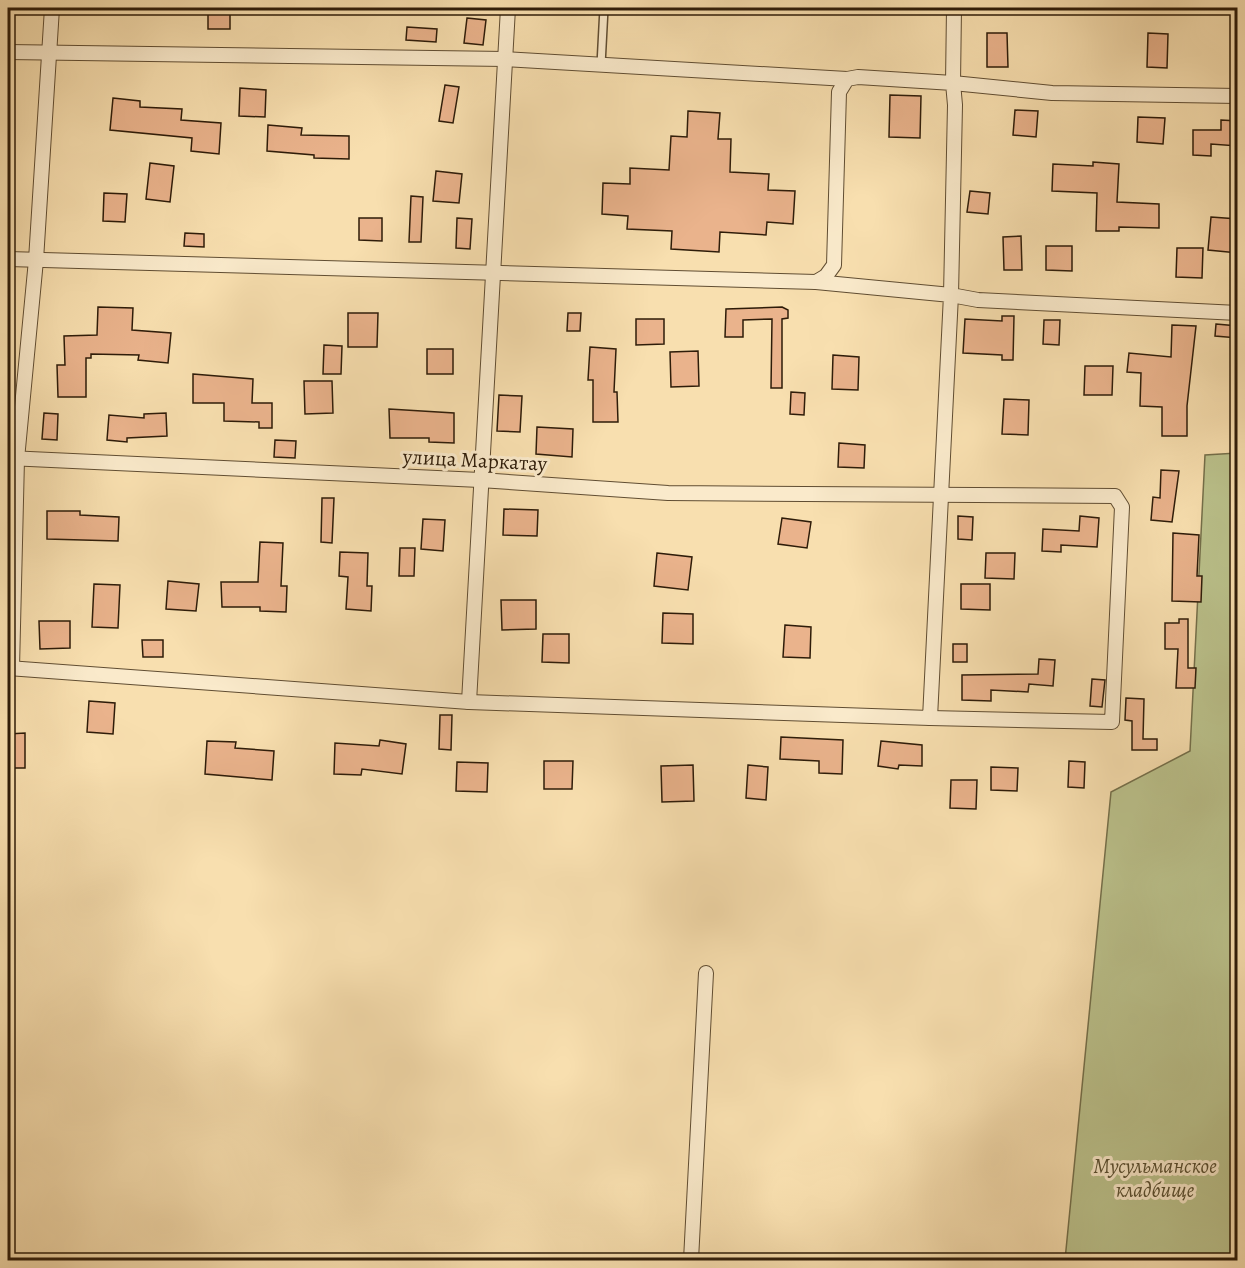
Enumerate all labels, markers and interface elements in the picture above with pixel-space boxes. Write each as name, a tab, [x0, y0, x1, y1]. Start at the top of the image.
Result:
street label: улица Маркатау	[401, 442, 548, 478]
park label: Мусульманское кладбище	[1093, 1152, 1217, 1204]

